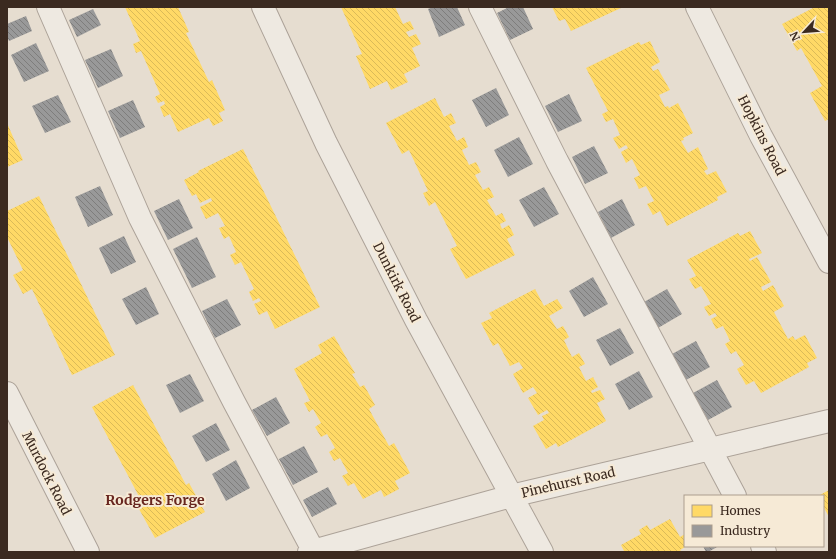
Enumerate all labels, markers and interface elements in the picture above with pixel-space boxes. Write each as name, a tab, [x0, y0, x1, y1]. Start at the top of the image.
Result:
north arrow	[784, 12, 824, 52]
text: N	[787, 29, 803, 43]
street label: Hopkins Road	[734, 92, 789, 178]
street label: Dunkirk Road	[369, 239, 424, 325]
street label: Murdock Road	[18, 429, 75, 518]
street label: Pinehurst Road	[519, 463, 617, 502]
district label: Rodgers Forge	[105, 491, 205, 509]
legend	[684, 495, 824, 547]
text: Homes	[720, 503, 761, 518]
text: Industry	[720, 523, 770, 538]

